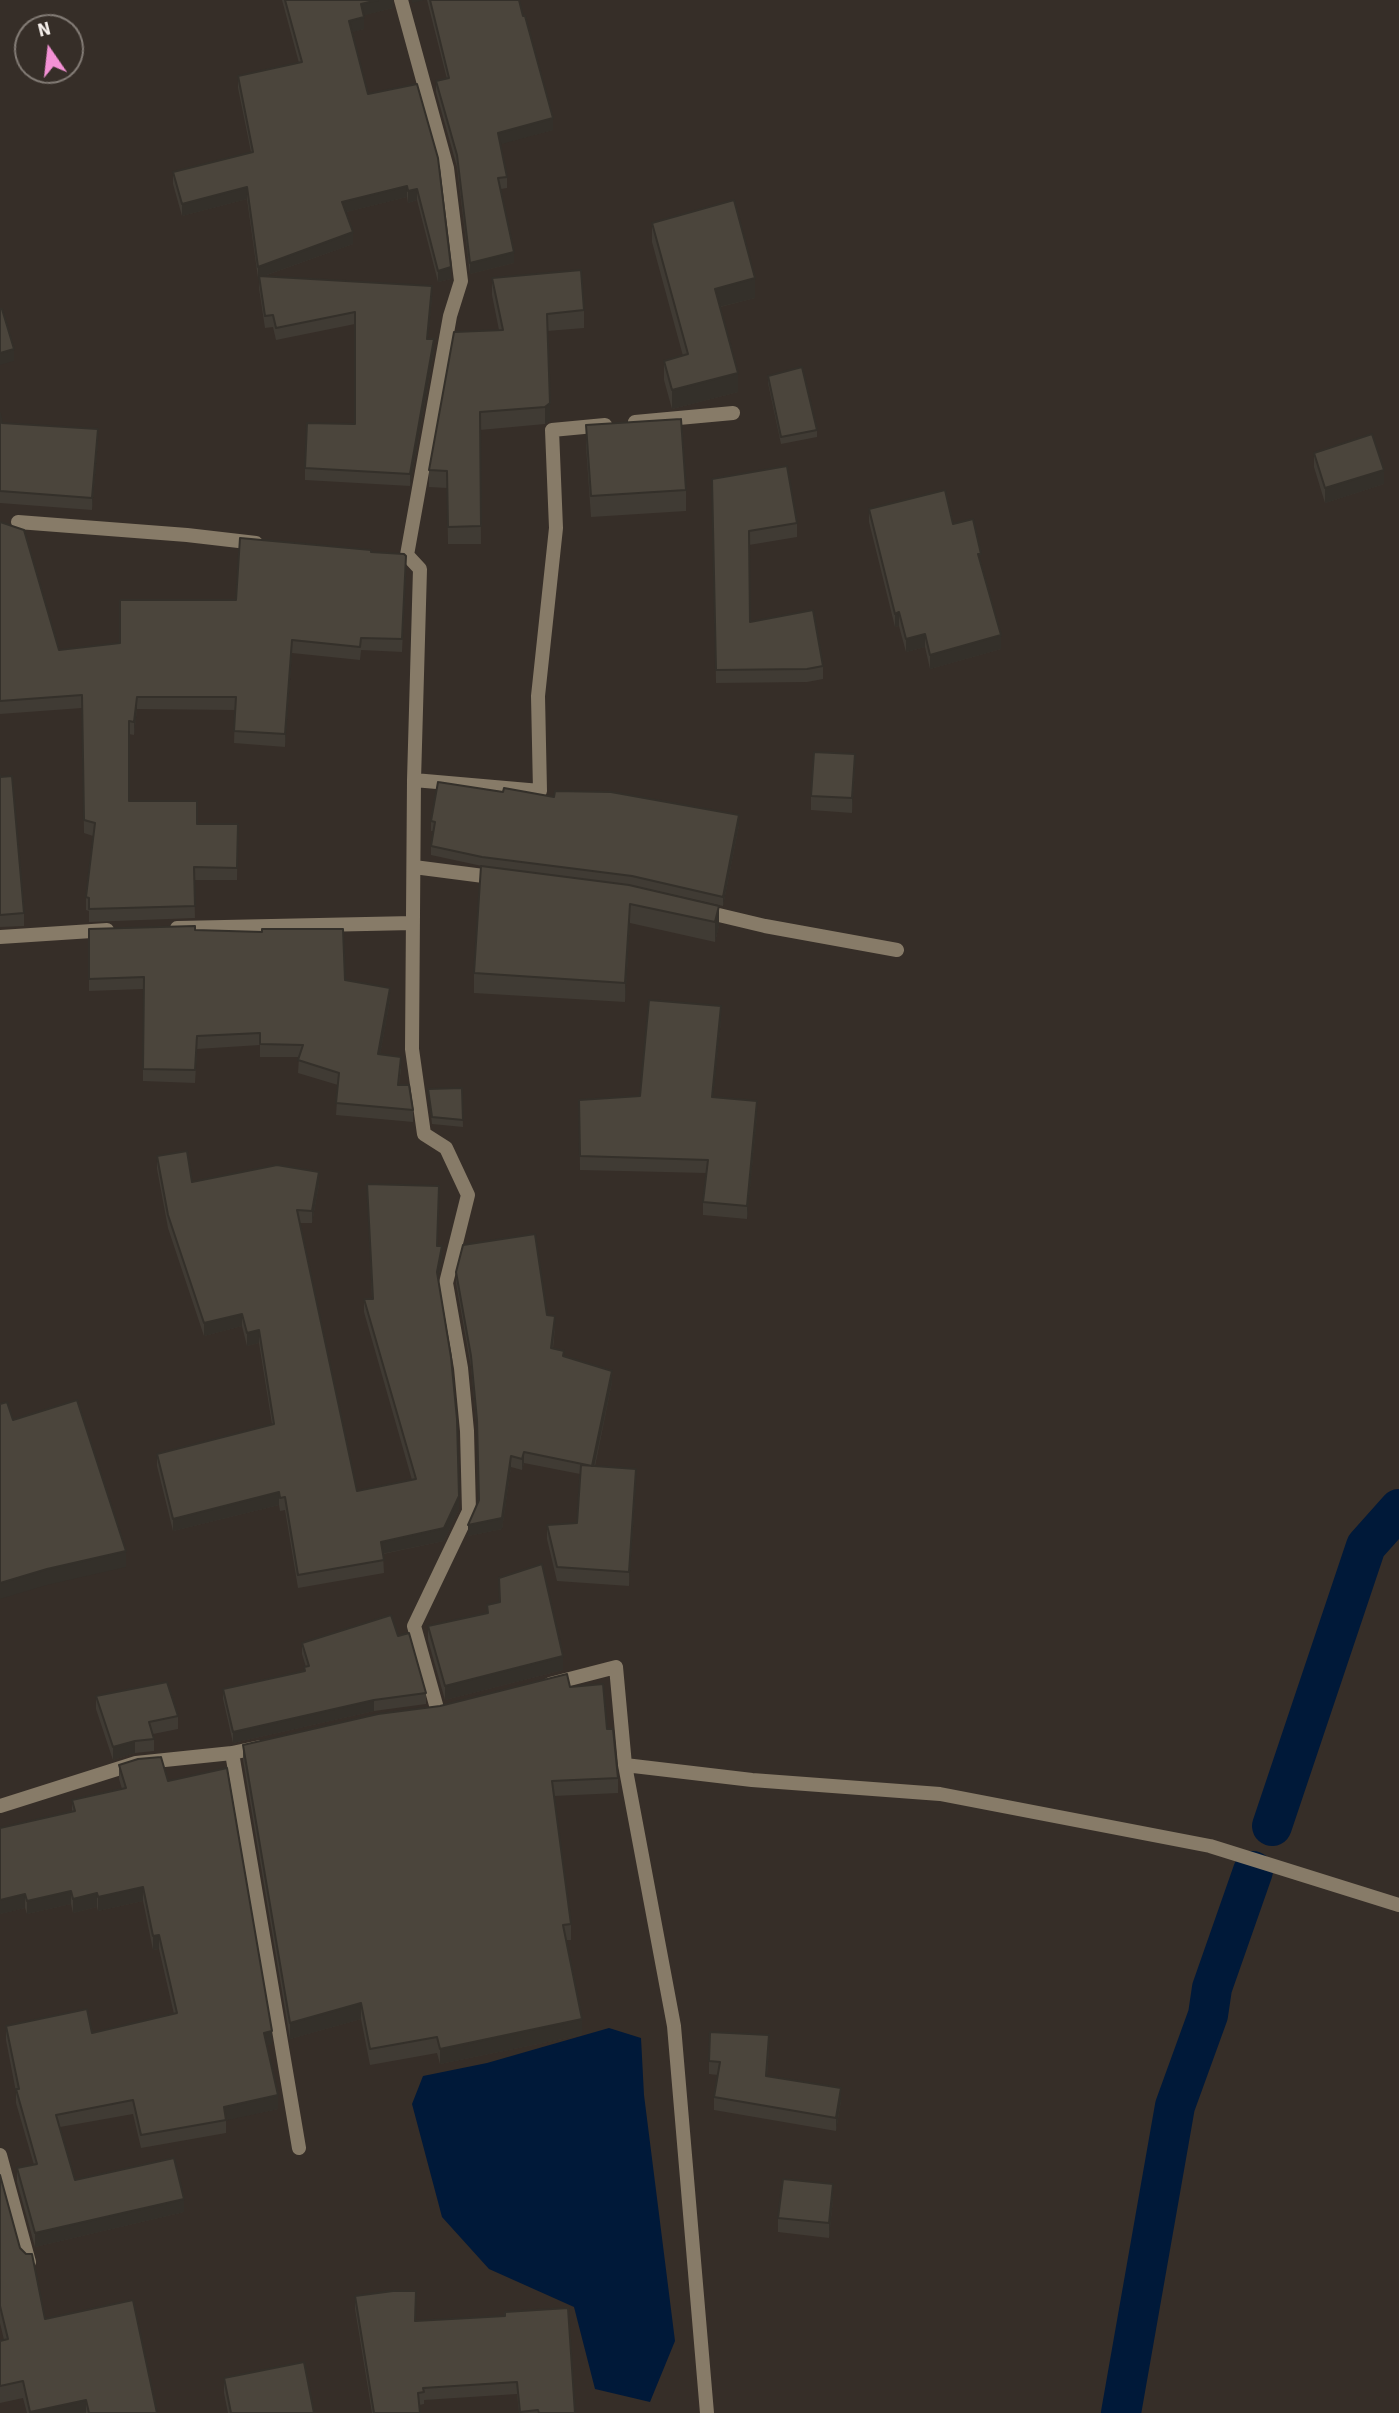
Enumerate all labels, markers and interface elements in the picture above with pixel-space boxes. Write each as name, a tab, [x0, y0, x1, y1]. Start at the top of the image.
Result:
north arrow	[14, 14, 84, 84]
text: N	[35, 15, 54, 45]

